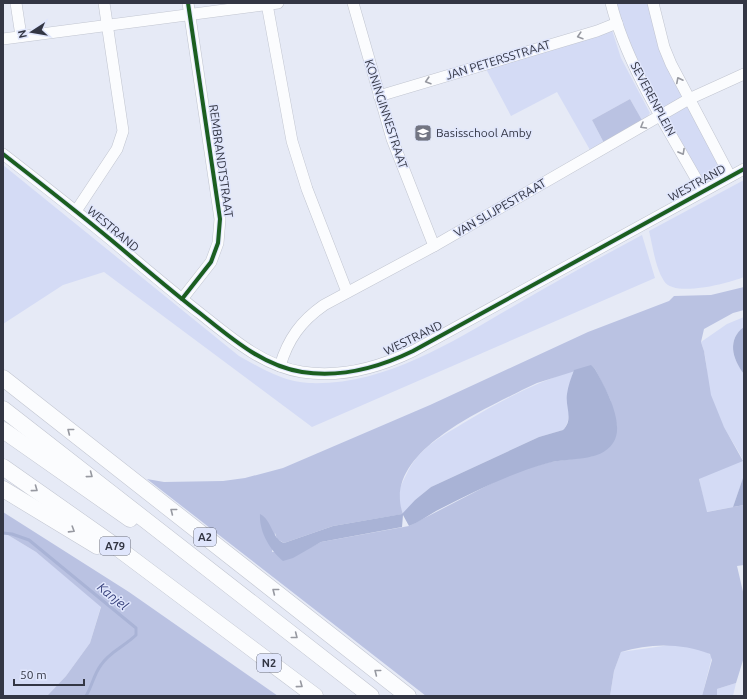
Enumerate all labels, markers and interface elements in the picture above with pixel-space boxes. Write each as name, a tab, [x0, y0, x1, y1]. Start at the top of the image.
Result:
north arrow	[12, 12, 52, 52]
text: N	[15, 29, 29, 39]
one-way arrow	[577, 31, 584, 40]
street label: JAN PETERSSTRAAT	[444, 37, 552, 82]
street label: KONINGINNESTRAAT	[363, 58, 410, 170]
street label: SEVERENPLEIN	[628, 60, 678, 138]
one-way arrow	[425, 76, 432, 85]
one-way arrow	[676, 77, 684, 84]
street label: REMBRANDTSTRAAT	[207, 103, 236, 219]
one-way arrow	[640, 122, 647, 129]
school or university icon: Basisschool Amby	[413, 123, 433, 143]
place label: Basisschool Amby	[436, 126, 532, 139]
one-way arrow	[677, 147, 684, 155]
street label: WESTRAND	[666, 162, 728, 204]
street label: VAN SLIJPESTRAAT	[451, 176, 548, 239]
street label: WESTRAND	[85, 203, 142, 254]
street label: WESTRAND	[381, 318, 444, 357]
one-way arrow	[68, 428, 75, 435]
one-way arrow	[85, 470, 92, 477]
one-way arrow	[30, 484, 37, 491]
one-way arrow	[170, 509, 177, 516]
one-way arrow	[68, 526, 75, 533]
road number: A2	[194, 528, 216, 546]
road number: A79	[100, 537, 130, 555]
water label: Kanjel	[95, 579, 131, 613]
one-way arrow	[272, 589, 279, 596]
one-way arrow	[290, 631, 297, 638]
road number: N2	[257, 654, 281, 672]
scale bar	[14, 661, 84, 687]
text: 50 m	[20, 668, 47, 681]
one-way arrow	[374, 670, 381, 677]
one-way arrow	[296, 680, 303, 687]

